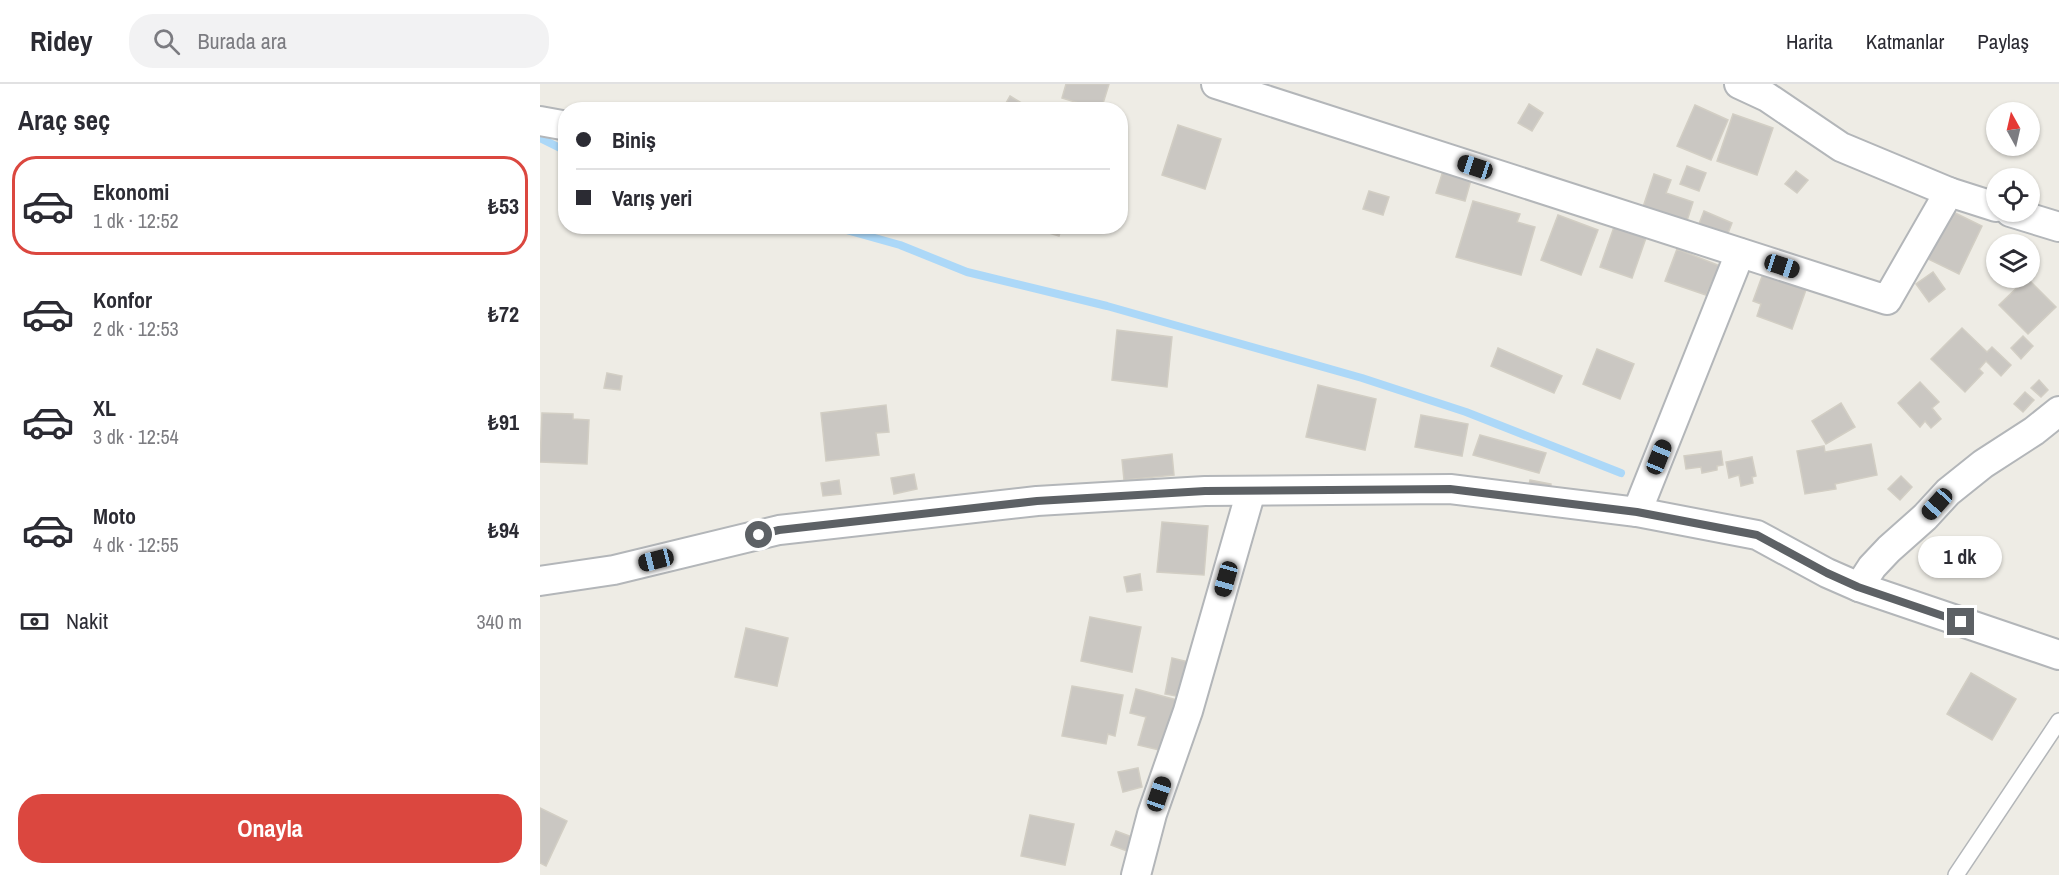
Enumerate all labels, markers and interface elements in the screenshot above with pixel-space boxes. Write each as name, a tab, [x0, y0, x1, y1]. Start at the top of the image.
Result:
search box	[129, 14, 549, 68]
text: Ridey	[30, 22, 93, 60]
icon: search	[150, 25, 183, 58]
text: Burada ara	[198, 26, 287, 56]
text: Harita	[1786, 27, 1833, 56]
text: Katmanlar	[1866, 27, 1944, 56]
text: Paylaş	[1977, 27, 2029, 56]
text: Araç seç	[18, 102, 110, 138]
north arrow	[1986, 102, 2040, 156]
map controls	[1986, 102, 2040, 288]
text: Biniş	[612, 125, 656, 155]
car	[1455, 153, 1495, 181]
button: locate	[1986, 168, 2040, 222]
text: Ekonomi	[93, 177, 169, 207]
icon: car	[21, 179, 75, 233]
text: Varış yeri	[612, 183, 692, 213]
text: ₺53	[488, 191, 519, 221]
text: 1 dk · 12:52	[93, 207, 179, 234]
button: layers	[1986, 234, 2040, 288]
car	[1762, 252, 1802, 280]
text: Konfor	[93, 285, 152, 315]
icon: car	[21, 287, 75, 341]
text: ₺72	[488, 299, 519, 329]
text: 2 dk · 12:53	[93, 315, 179, 342]
text: XL	[93, 393, 116, 423]
icon: car	[21, 395, 75, 449]
text: ₺91	[488, 407, 519, 437]
text: 3 dk · 12:54	[93, 423, 179, 450]
car	[1644, 437, 1674, 477]
car	[1918, 485, 1956, 523]
text: Moto	[93, 501, 136, 531]
icon: car	[21, 503, 75, 557]
text: ₺94	[488, 515, 519, 545]
route start	[745, 521, 772, 548]
text: 4 dk · 12:55	[93, 531, 179, 558]
callout: 1 dk	[1919, 535, 2003, 577]
text: 1 dk	[1944, 543, 1976, 570]
car	[636, 547, 676, 573]
car	[1212, 559, 1240, 599]
icon: cash	[18, 605, 51, 638]
text: Nakit	[66, 606, 108, 636]
text: 340 m	[476, 608, 522, 635]
route end	[1947, 608, 1974, 635]
car	[1145, 774, 1173, 814]
button: Onayla	[18, 794, 522, 863]

